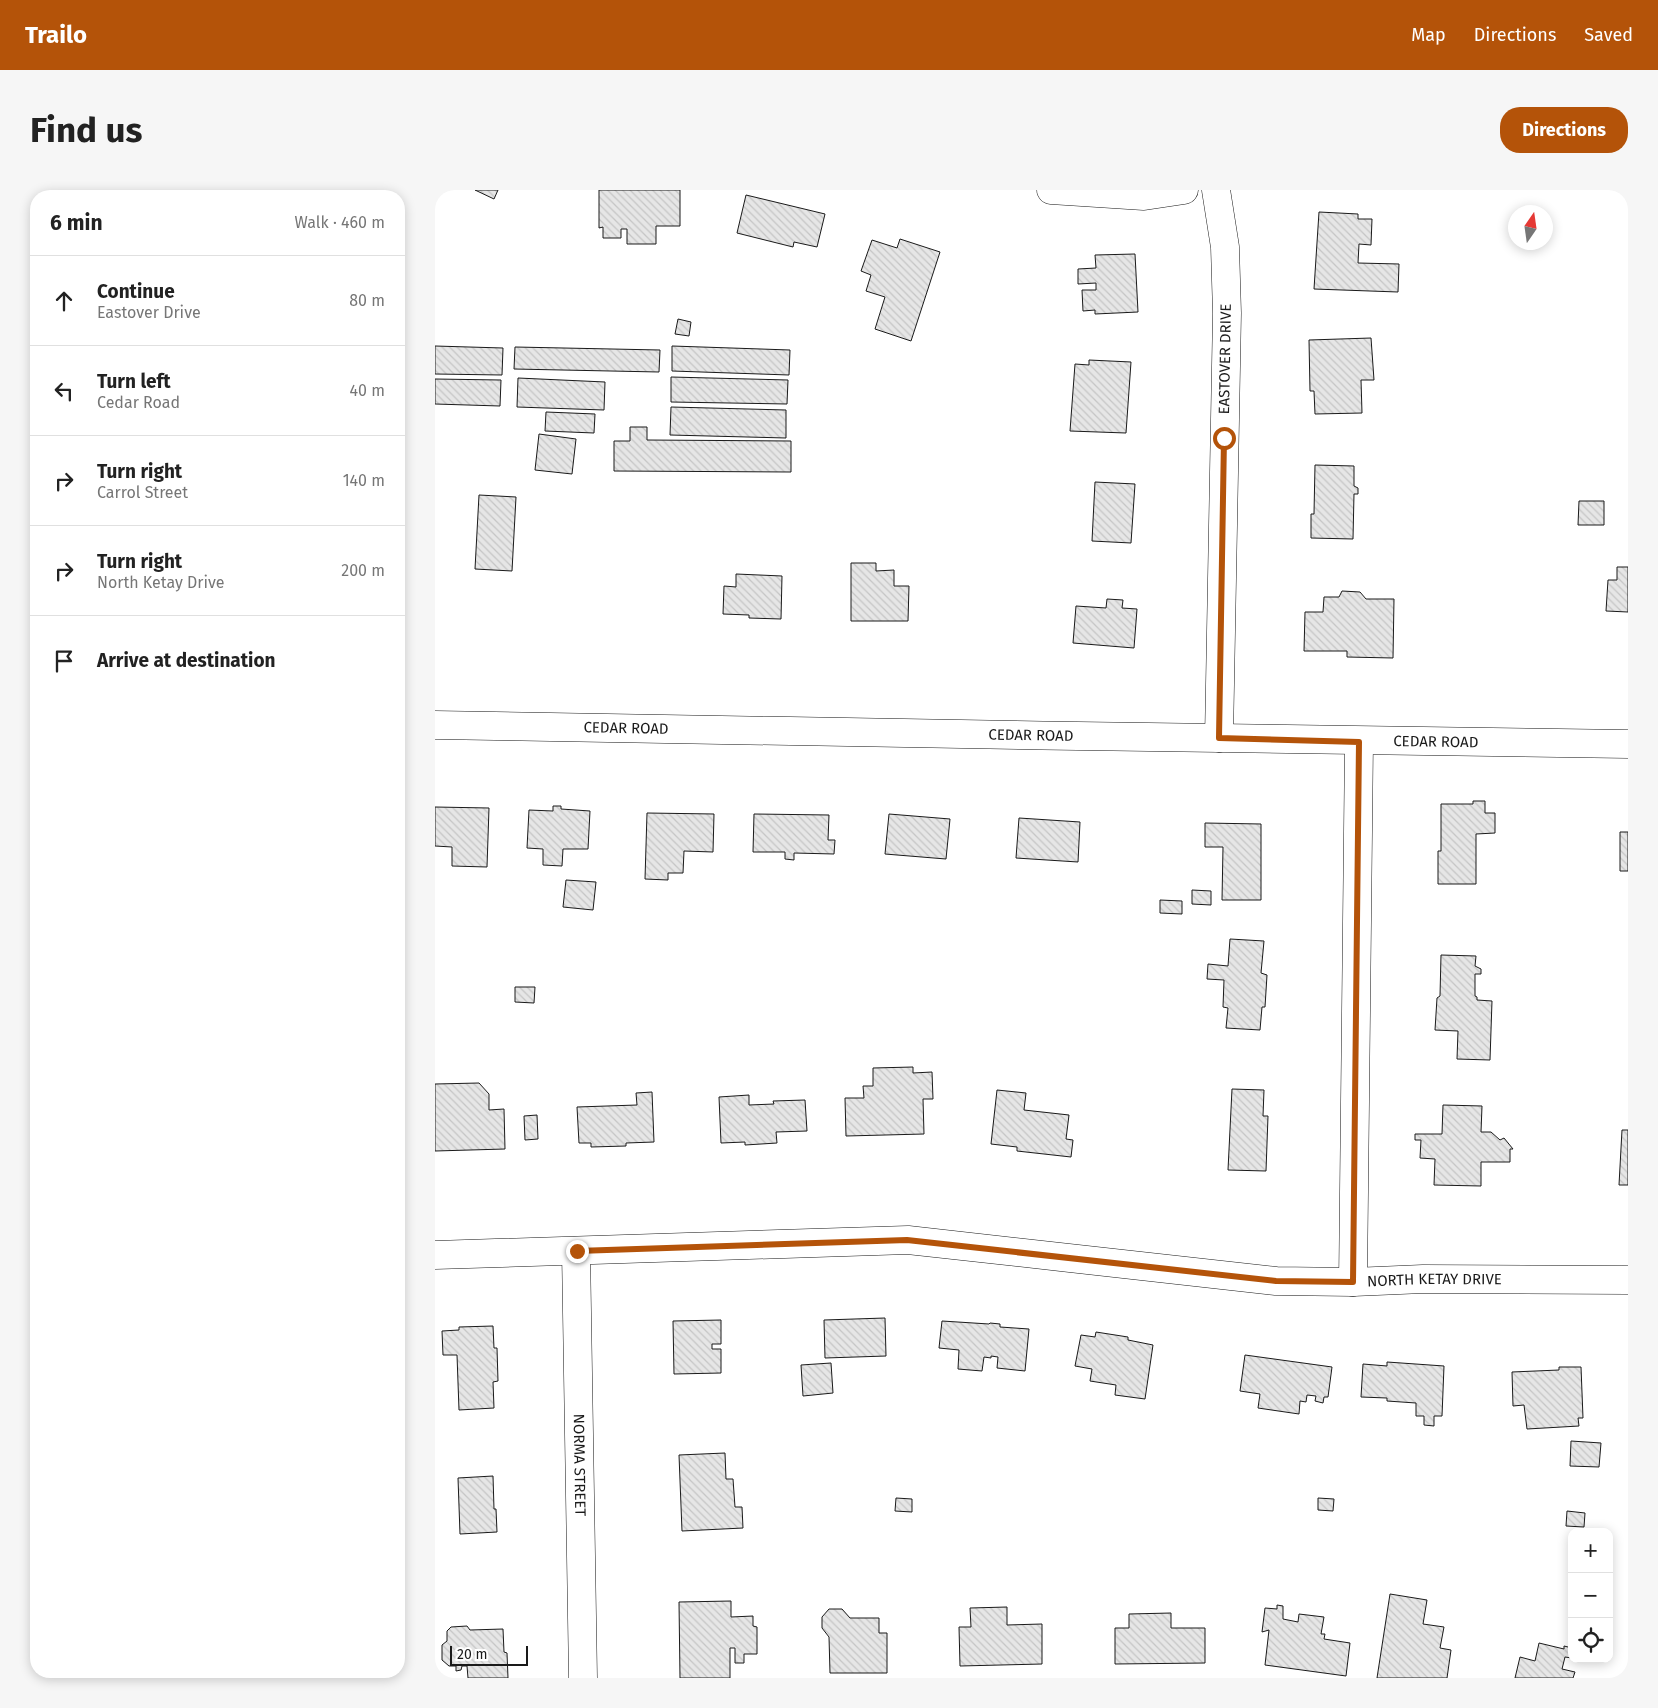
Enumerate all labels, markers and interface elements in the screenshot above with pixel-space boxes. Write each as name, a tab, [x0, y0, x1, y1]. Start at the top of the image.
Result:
text: Trailo	[25, 21, 87, 49]
text: Map	[1411, 24, 1446, 46]
text: Directions	[1474, 24, 1556, 46]
text: Saved	[1584, 24, 1633, 46]
button: Directions	[1500, 107, 1628, 153]
text: Find us	[30, 109, 142, 151]
north arrow	[1508, 205, 1553, 250]
text: 6 min	[50, 210, 103, 236]
text: Walk · 460 m	[295, 213, 385, 232]
text: Continue	[97, 280, 175, 303]
icon: ahead	[50, 287, 78, 315]
text: 80 m	[349, 291, 385, 310]
text: Eastover Drive	[97, 303, 201, 322]
street label: EASTOVER DRIVE	[1215, 303, 1235, 415]
text: Turn left	[97, 370, 171, 393]
icon: left	[50, 377, 78, 405]
text: 40 m	[350, 381, 385, 400]
text: Cedar Road	[97, 393, 180, 412]
route start	[1213, 427, 1236, 450]
text: Turn right	[97, 460, 182, 483]
icon: right	[50, 467, 78, 495]
text: 140 m	[343, 471, 385, 490]
text: Carrol Street	[97, 483, 188, 502]
text: Turn right	[97, 550, 182, 573]
icon: right	[50, 557, 78, 585]
text: 200 m	[341, 561, 385, 580]
text: North Ketay Drive	[97, 573, 225, 592]
icon: arrive	[50, 647, 78, 675]
text: Arrive at destination	[97, 649, 276, 672]
street label: CEDAR ROAD	[583, 718, 669, 738]
street label: CEDAR ROAD	[988, 725, 1074, 745]
street label: CEDAR ROAD	[1393, 732, 1478, 751]
route end	[566, 1240, 589, 1263]
street label: NORTH KETAY DRIVE	[1367, 1270, 1502, 1290]
street label: NORMA STREET	[570, 1414, 589, 1517]
map controls	[1568, 1528, 1613, 1663]
button: +	[1568, 1528, 1613, 1573]
button: −	[1568, 1573, 1613, 1618]
button: locate	[1568, 1618, 1613, 1663]
scale bar	[450, 1643, 527, 1666]
text: 20 m	[457, 1646, 487, 1663]

